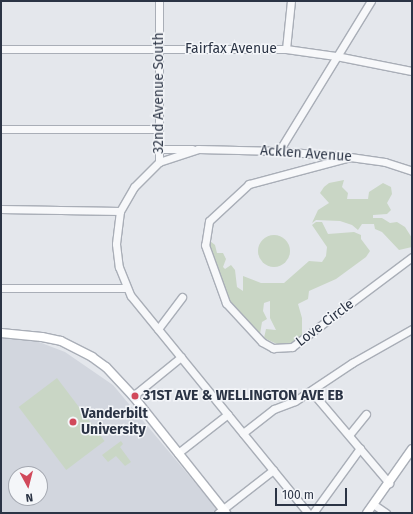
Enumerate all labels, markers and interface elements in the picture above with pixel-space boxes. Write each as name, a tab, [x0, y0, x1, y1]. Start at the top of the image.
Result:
street label: 32nd Avenue South	[151, 32, 167, 154]
street label: Fairfax Avenue	[185, 41, 277, 57]
street label: Acklen Avenue	[260, 142, 352, 166]
street label: Love Circle	[293, 296, 357, 350]
place label: 31ST AVE & WELLINGTON AVE EB	[143, 388, 343, 404]
marker: 31ST AVE & WELLINGTON AVE EB	[130, 391, 140, 401]
place label: Vanderbilt University	[81, 406, 148, 438]
marker: Vanderbilt University	[68, 417, 78, 427]
north arrow	[8, 466, 48, 506]
scale bar	[277, 480, 349, 506]
text: 100 m	[282, 488, 314, 502]
text: N	[25, 491, 34, 504]

